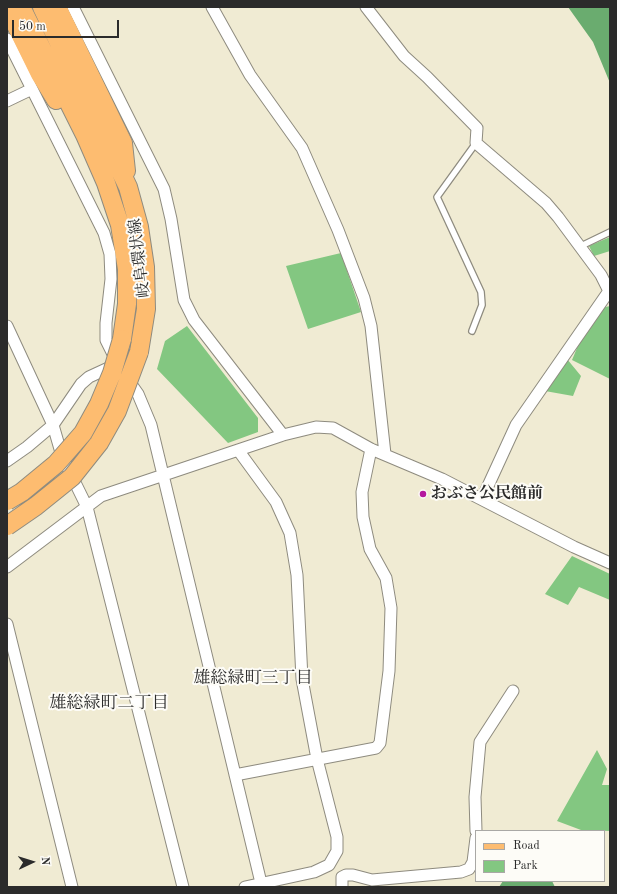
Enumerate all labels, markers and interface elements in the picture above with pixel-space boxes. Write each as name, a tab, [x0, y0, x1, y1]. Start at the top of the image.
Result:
scale bar	[14, 12, 121, 38]
text: 50 m	[19, 21, 46, 33]
street label: 岐阜環状線	[126, 217, 154, 299]
place label: おぶさ公民館前	[431, 484, 543, 504]
marker: おぶさ公民館前	[418, 489, 428, 499]
district label: 雄総緑町三丁目	[194, 669, 312, 689]
district label: 雄総緑町二丁目	[50, 694, 168, 714]
legend	[475, 830, 605, 882]
text: Road	[513, 840, 540, 852]
north arrow	[12, 842, 52, 882]
text: N	[39, 857, 50, 866]
text: Park	[513, 860, 538, 872]

